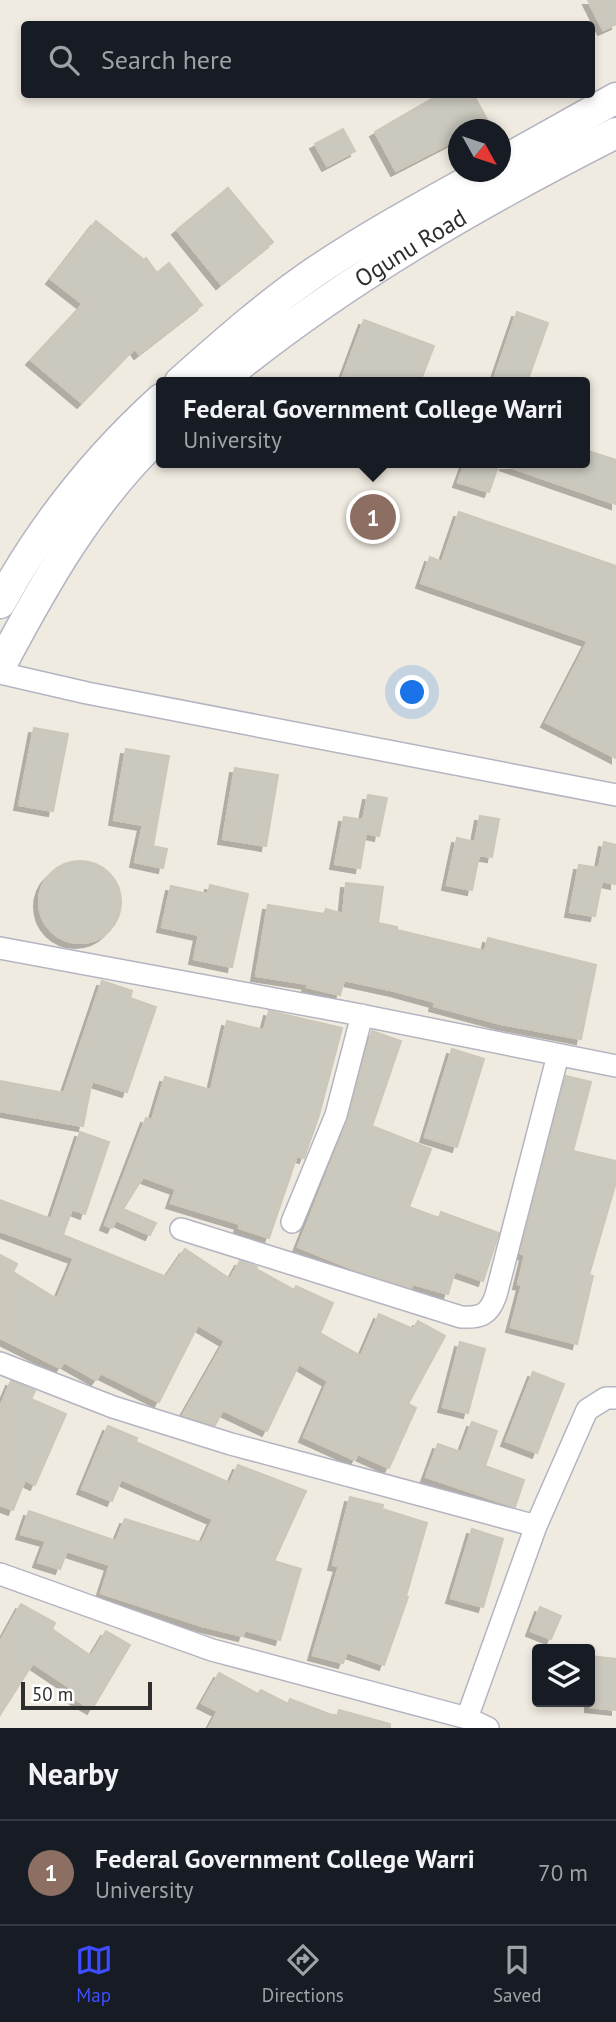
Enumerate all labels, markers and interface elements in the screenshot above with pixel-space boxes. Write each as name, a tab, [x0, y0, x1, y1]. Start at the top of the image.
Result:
search box	[21, 21, 595, 98]
icon: search	[45, 41, 83, 79]
text: Search here	[101, 43, 232, 76]
north arrow	[448, 119, 511, 182]
street label: Ogunu Road	[348, 201, 472, 294]
popup	[156, 377, 590, 468]
text: Federal Government College Warri	[183, 392, 563, 425]
text: University	[183, 425, 282, 454]
pin: 1	[350, 491, 396, 543]
your location	[395, 675, 429, 709]
map controls	[532, 1644, 595, 1707]
button: layers	[532, 1644, 595, 1707]
scale bar	[21, 1679, 152, 1711]
text: 50 m	[32, 1682, 73, 1706]
text: Nearby	[28, 1754, 118, 1793]
text: Federal Government College Warri	[95, 1842, 475, 1875]
text: 1	[44, 1858, 58, 1887]
text: 70 m	[538, 1858, 588, 1887]
text: University	[95, 1875, 193, 1904]
tab: Map	[75, 1941, 113, 2007]
tab: Directions	[262, 1941, 344, 2007]
tab: Saved	[493, 1941, 541, 2007]

